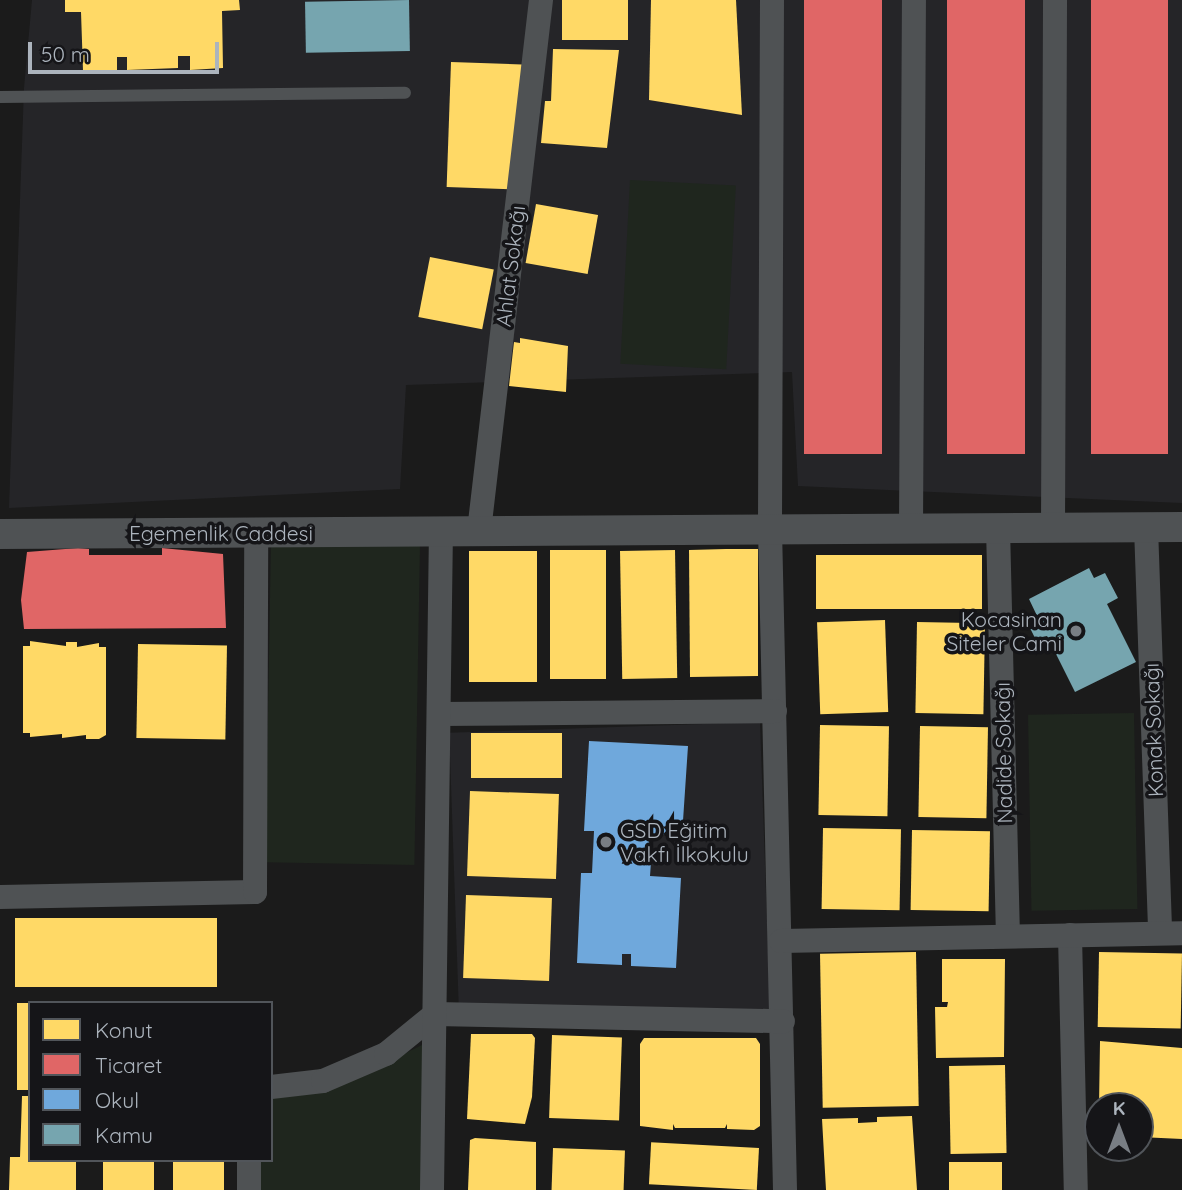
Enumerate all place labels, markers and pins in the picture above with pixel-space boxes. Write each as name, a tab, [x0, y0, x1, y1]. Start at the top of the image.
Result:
place label: Kocasinan Siteler Cami	[946, 606, 1062, 656]
marker: Kocasinan Siteler Cami	[1068, 623, 1084, 639]
place label: GSD Eğitim Vakfı İlkokulu	[620, 817, 749, 867]
marker: GSD Eğitim Vakfı İlkokulu	[598, 834, 614, 850]

